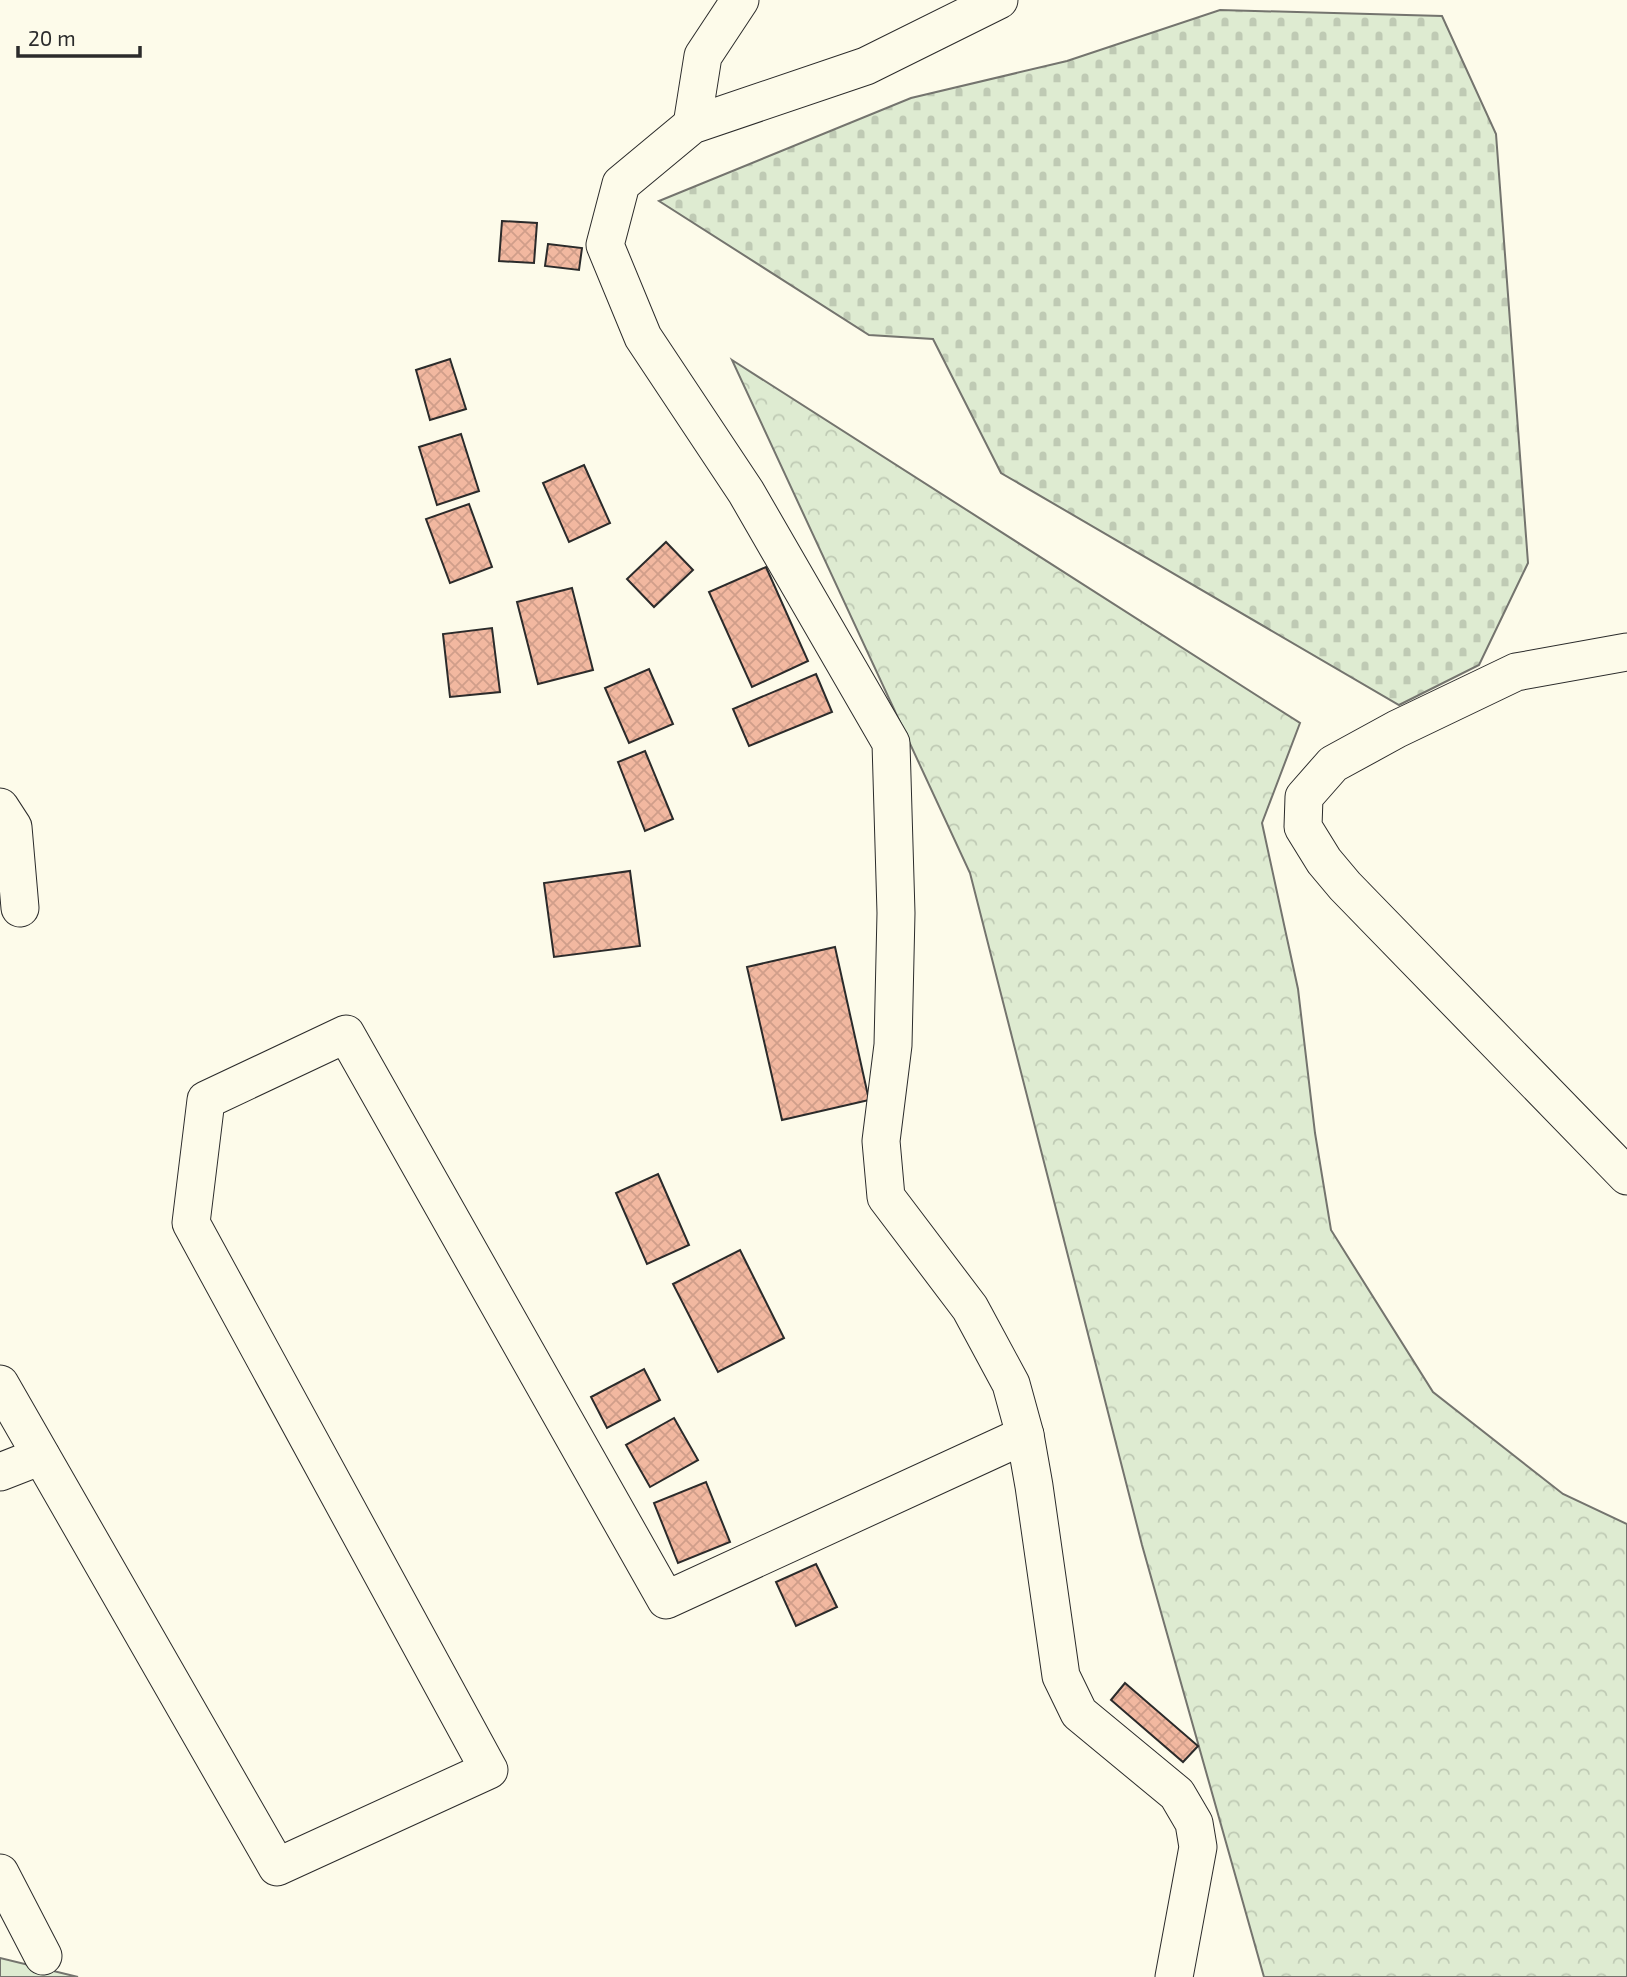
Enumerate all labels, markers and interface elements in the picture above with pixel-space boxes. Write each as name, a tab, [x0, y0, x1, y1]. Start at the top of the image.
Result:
scale bar	[18, 14, 140, 58]
text: 20 m	[28, 25, 76, 50]

